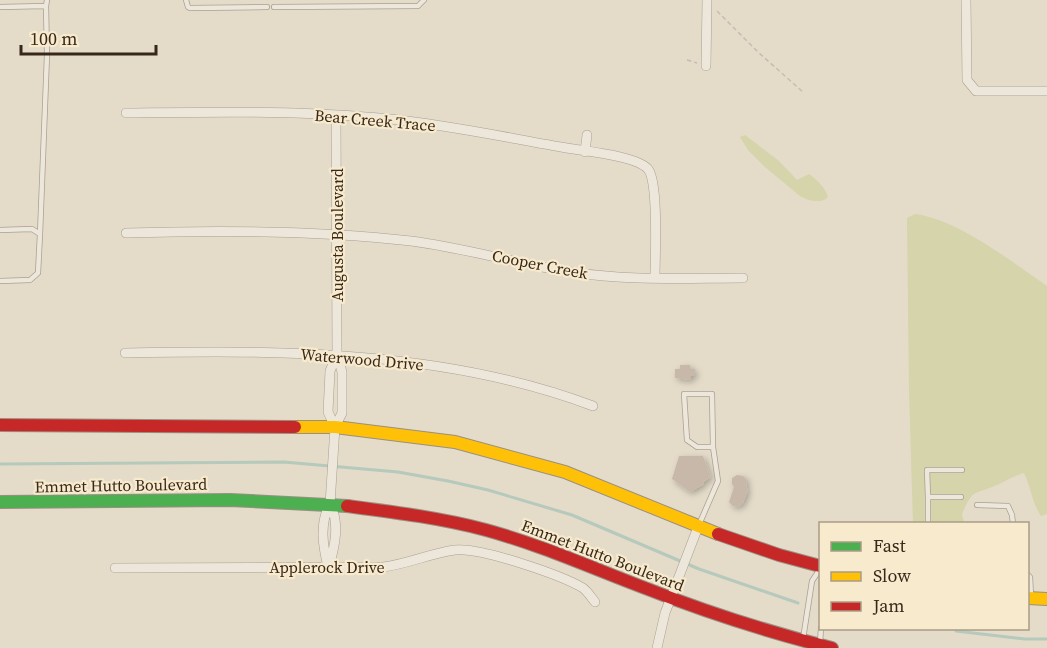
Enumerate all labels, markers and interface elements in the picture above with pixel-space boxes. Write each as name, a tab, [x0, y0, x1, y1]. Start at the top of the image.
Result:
scale bar	[21, 18, 156, 56]
text: 100 m	[30, 26, 77, 51]
street label: Bear Creek Trace	[313, 104, 437, 136]
street label: Augusta Boulevard	[326, 168, 348, 302]
street label: Cooper Creek	[490, 244, 590, 284]
street label: Waterwood Drive	[299, 343, 425, 375]
street label: Emmet Hutto Boulevard	[35, 472, 207, 498]
street label: Emmet Hutto Boulevard	[519, 514, 687, 596]
legend	[819, 522, 1029, 630]
text: Fast	[873, 533, 906, 558]
street label: Applerock Drive	[269, 556, 385, 578]
text: Slow	[873, 563, 911, 588]
text: Jam	[872, 593, 905, 618]

